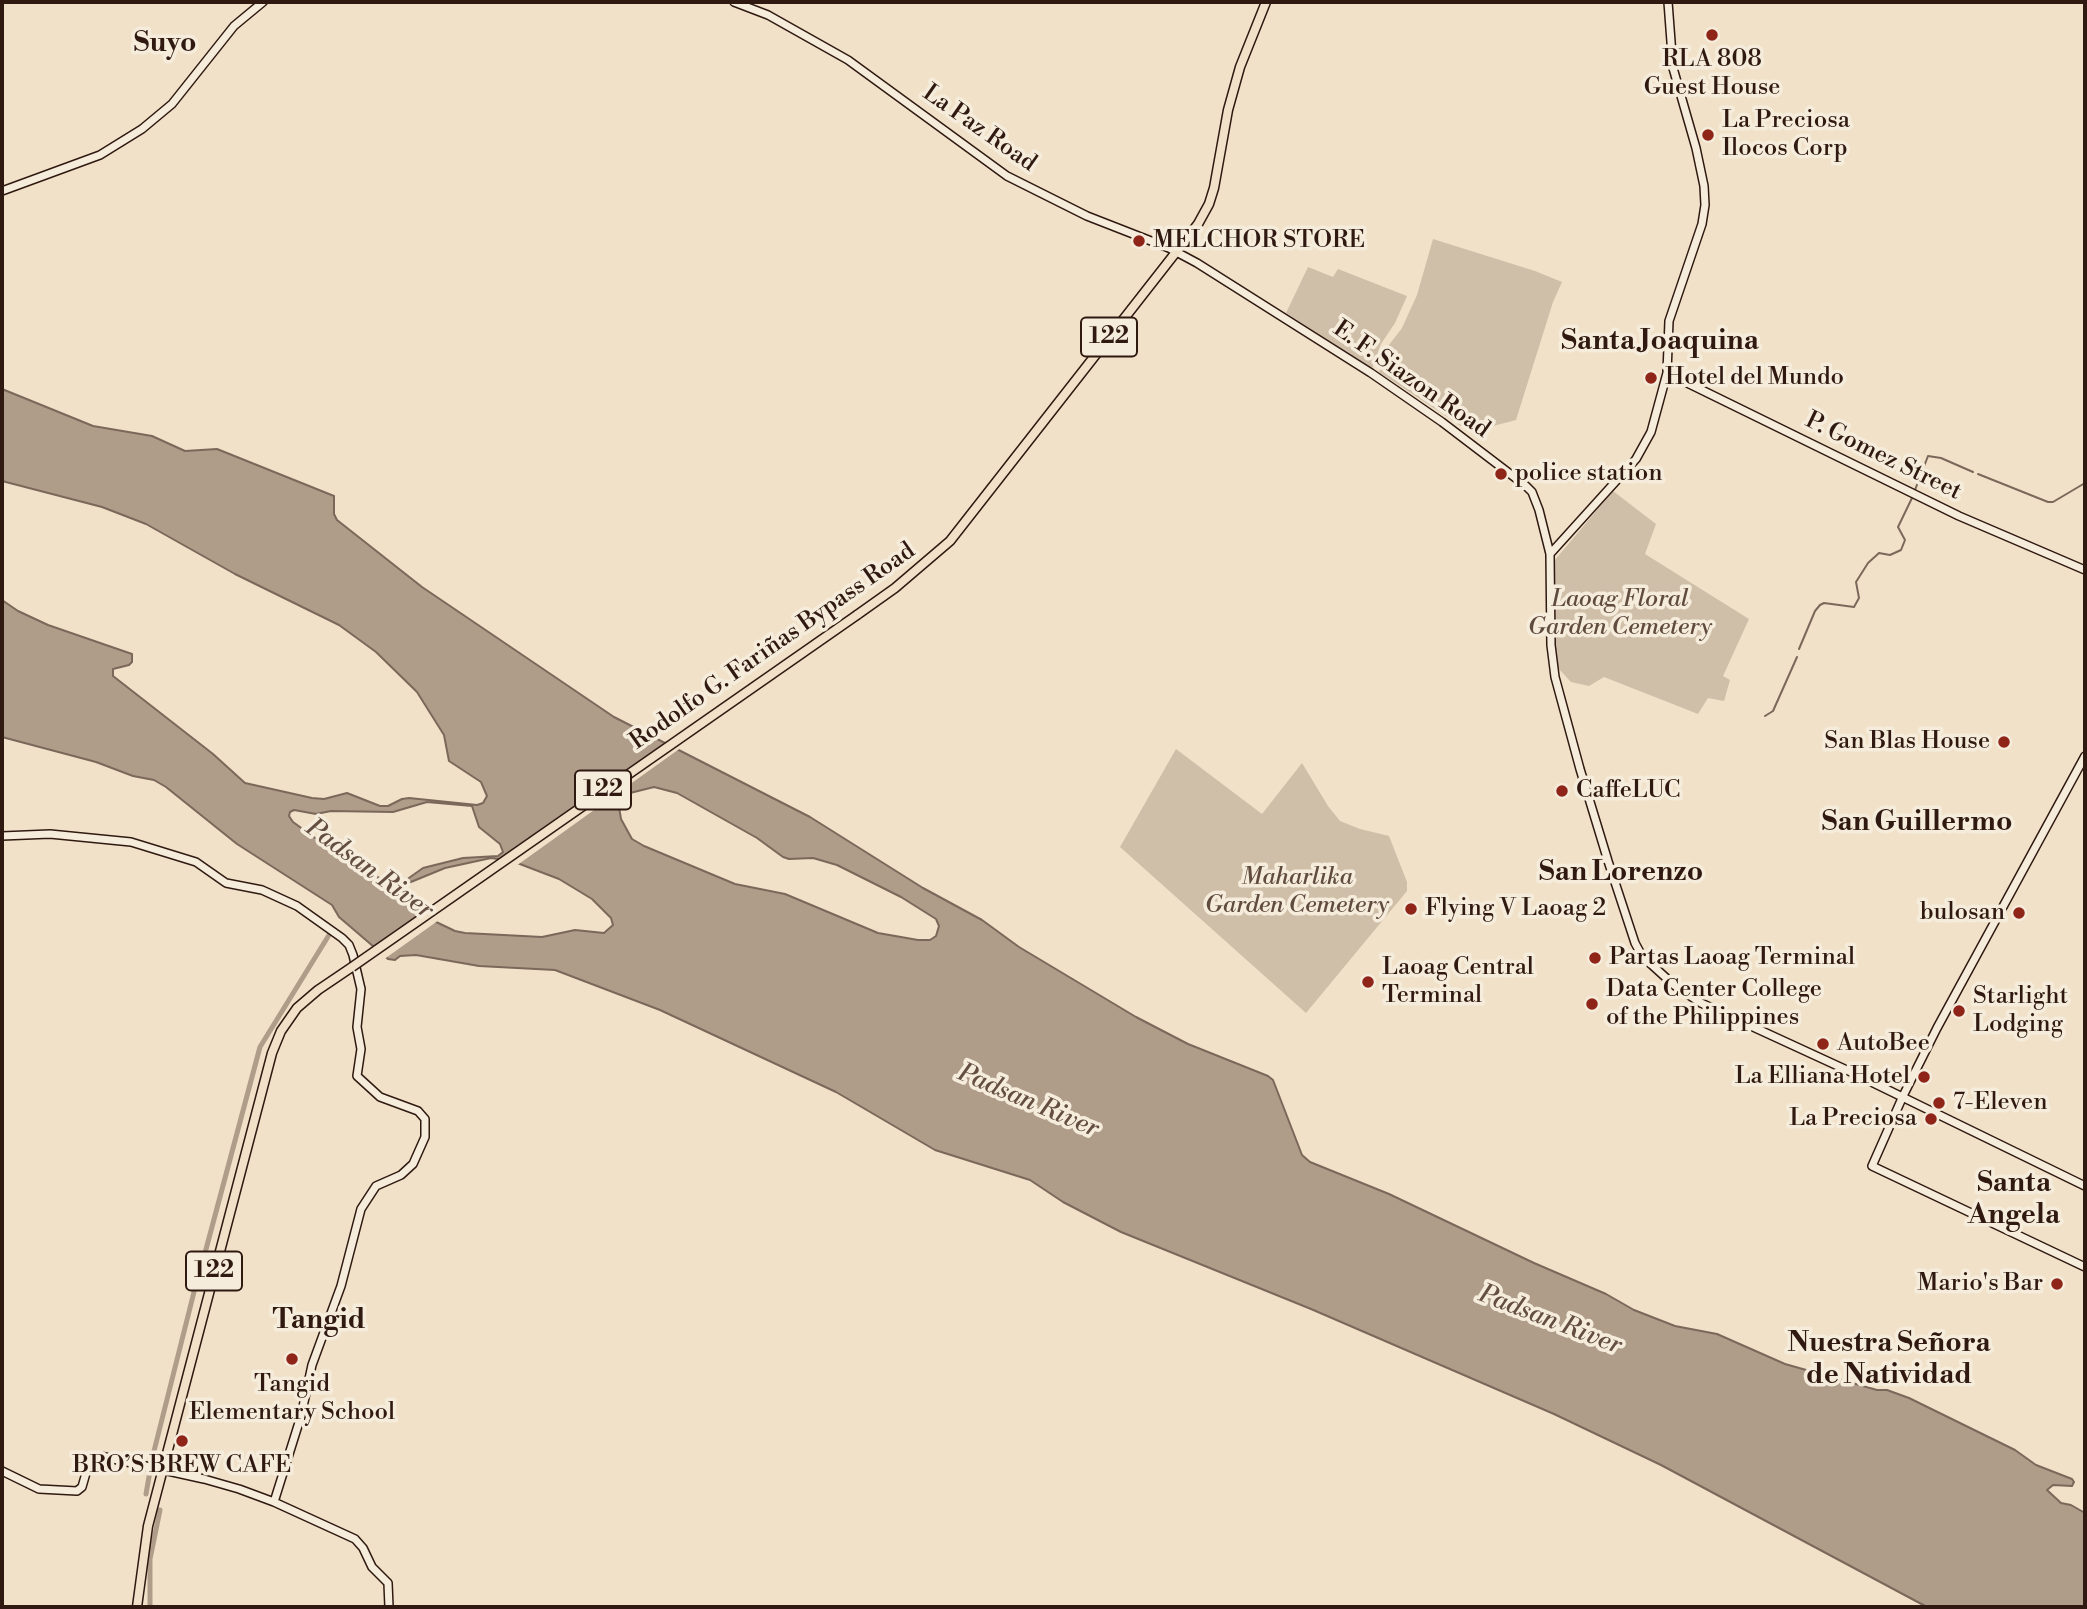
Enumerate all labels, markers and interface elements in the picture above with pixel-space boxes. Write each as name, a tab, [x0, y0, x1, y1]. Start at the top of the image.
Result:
district label: Suyo	[133, 27, 197, 61]
marker: RLA 808 Guest House	[1704, 27, 1720, 43]
place label: RLA 808 Guest House	[1644, 46, 1780, 102]
street label: La Paz Road	[917, 79, 1041, 179]
place label: La Preciosa Ilocos Corp	[1722, 107, 1850, 163]
marker: La Preciosa Ilocos Corp	[1700, 127, 1716, 143]
place label: MELCHOR STORE	[1153, 227, 1365, 255]
marker: MELCHOR STORE	[1131, 233, 1147, 249]
street label: E. F. Siazon Road	[1327, 315, 1495, 445]
road number: 122	[1081, 318, 1137, 356]
district label: Santa Joaquina	[1561, 325, 1759, 359]
place label: Hotel del Mundo	[1665, 364, 1844, 392]
marker: Hotel del Mundo	[1643, 370, 1659, 386]
street label: P. Gomez Street	[1800, 407, 1966, 507]
place label: police station	[1515, 460, 1663, 488]
marker: police station	[1493, 466, 1509, 482]
street label: Rodolfo G. Fariñas Bypass Road	[625, 537, 921, 757]
park label: Laoag Floral Garden Cemetery	[1528, 586, 1712, 642]
place label: San Blas House	[1824, 728, 1990, 756]
marker: San Blas House	[1996, 734, 2012, 750]
road number: 122	[575, 770, 631, 810]
place label: CaffeLUC	[1576, 777, 1681, 805]
marker: CaffeLUC	[1554, 783, 1570, 799]
district label: San Guillermo	[1821, 806, 2013, 840]
water label: Padsan River	[299, 813, 439, 927]
district label: San Lorenzo	[1539, 856, 1703, 890]
park label: Maharlika Garden Cemetery	[1205, 864, 1389, 920]
place label: Flying V Laoag 2	[1425, 895, 1606, 923]
place label: bulosan	[1920, 899, 2005, 927]
marker: Flying V Laoag 2	[1403, 901, 1419, 917]
marker: bulosan	[2011, 905, 2027, 921]
place label: Partas Laoag Terminal	[1609, 944, 1855, 972]
marker: Partas Laoag Terminal	[1587, 950, 1603, 966]
place label: Laoag Central Terminal	[1382, 954, 1534, 1010]
marker: Laoag Central Terminal	[1360, 974, 1376, 990]
place label: Data Center College of the Philippines	[1606, 976, 1822, 1032]
place label: Starlight Lodging	[1973, 983, 2068, 1039]
marker: Data Center College of the Philippines	[1584, 996, 1600, 1012]
marker: Starlight Lodging	[1951, 1003, 1967, 1019]
place label: AutoBee	[1837, 1030, 1930, 1058]
marker: AutoBee	[1815, 1036, 1831, 1052]
water label: Padsan River	[953, 1058, 1103, 1146]
place label: La Elliana Hotel	[1735, 1063, 1910, 1091]
marker: La Elliana Hotel	[1916, 1069, 1932, 1085]
place label: 7-Eleven	[1953, 1089, 2048, 1117]
marker: 7-Eleven	[1931, 1095, 1947, 1111]
place label: La Preciosa	[1789, 1105, 1917, 1133]
marker: La Preciosa	[1923, 1111, 1939, 1127]
district label: Santa Angela	[1968, 1167, 2060, 1233]
road number: 122	[186, 1252, 242, 1290]
place label: Mario's Bar	[1917, 1270, 2043, 1298]
marker: Mario's Bar	[2049, 1276, 2065, 1292]
water label: Padsan River	[1474, 1279, 1626, 1363]
district label: Tangid	[272, 1304, 366, 1338]
district label: Nuestra Señora de Natividad	[1787, 1327, 1991, 1393]
marker: Tangid Elementary School	[284, 1351, 300, 1367]
place label: Tangid Elementary School	[189, 1371, 395, 1427]
marker: BRO’S BREW CAFE	[174, 1433, 190, 1449]
place label: BRO’S BREW CAFE	[73, 1452, 291, 1480]

